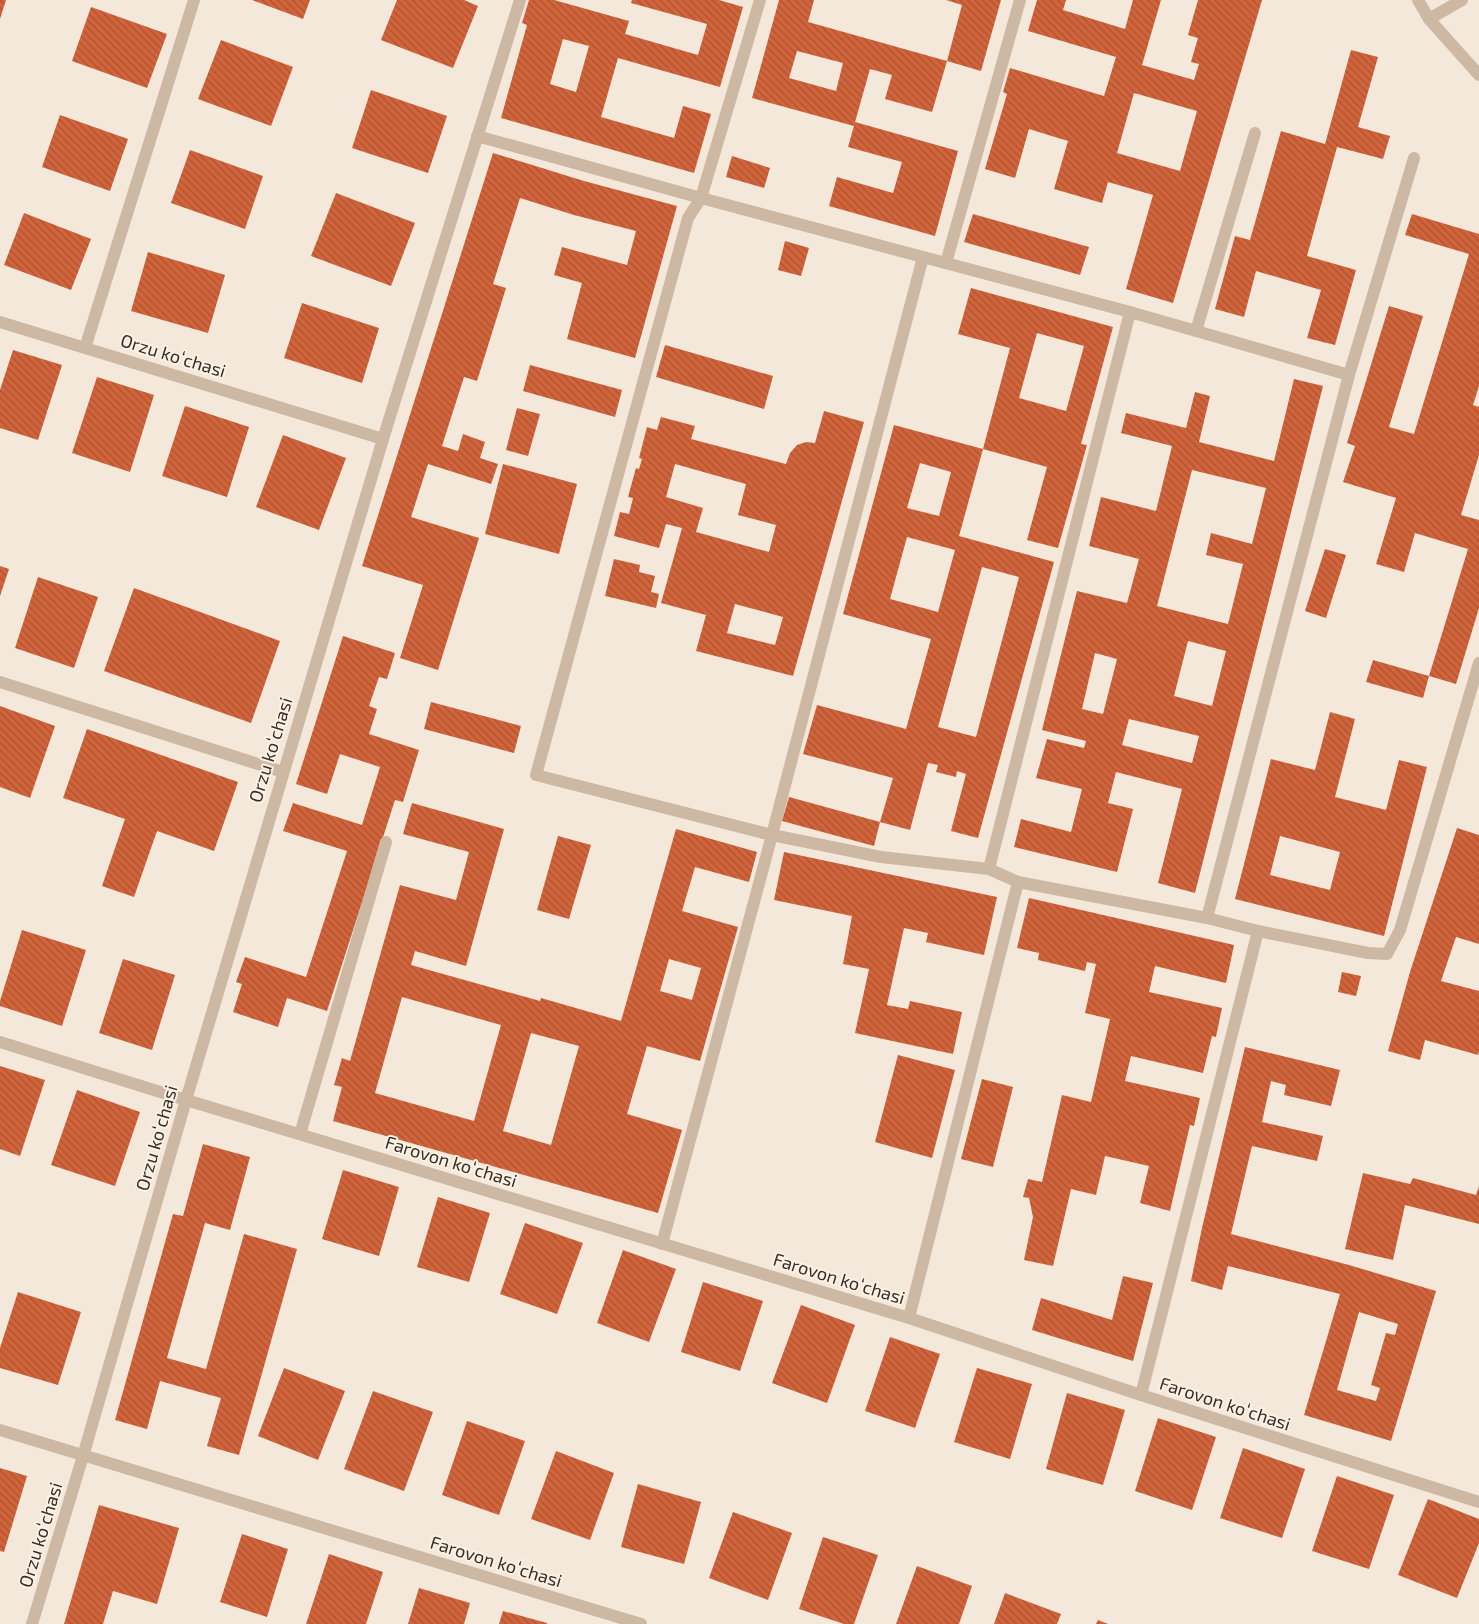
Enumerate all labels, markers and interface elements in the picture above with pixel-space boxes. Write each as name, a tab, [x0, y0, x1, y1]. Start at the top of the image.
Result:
street label: Orzu koʻchasi	[118, 329, 228, 381]
street label: Orzu koʻchasi	[244, 695, 296, 805]
street label: Orzu koʻchasi	[130, 1082, 182, 1193]
street label: Farovon koʻchasi	[383, 1131, 520, 1191]
street label: Farovon koʻchasi	[771, 1248, 908, 1308]
street label: Farovon koʻchasi	[1157, 1372, 1294, 1435]
street label: Orzu koʻchasi	[14, 1480, 66, 1590]
street label: Farovon koʻchasi	[428, 1531, 565, 1591]

